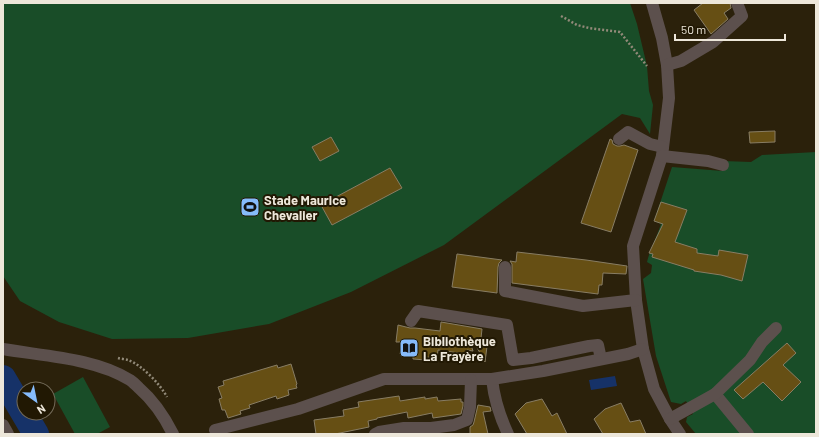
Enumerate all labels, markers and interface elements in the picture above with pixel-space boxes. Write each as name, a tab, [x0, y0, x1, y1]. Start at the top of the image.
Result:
scale bar	[675, 16, 785, 42]
text: 50 m	[681, 22, 706, 36]
place label: Stade Maurice Chevalier	[264, 192, 346, 223]
sports icon: Stade Maurice Chevalier	[239, 196, 261, 218]
place label: Bibliothèque La Frayère	[423, 333, 496, 364]
library icon: Bibliothèque La Frayère	[398, 337, 420, 359]
north arrow	[16, 381, 56, 421]
text: N	[35, 402, 48, 417]

